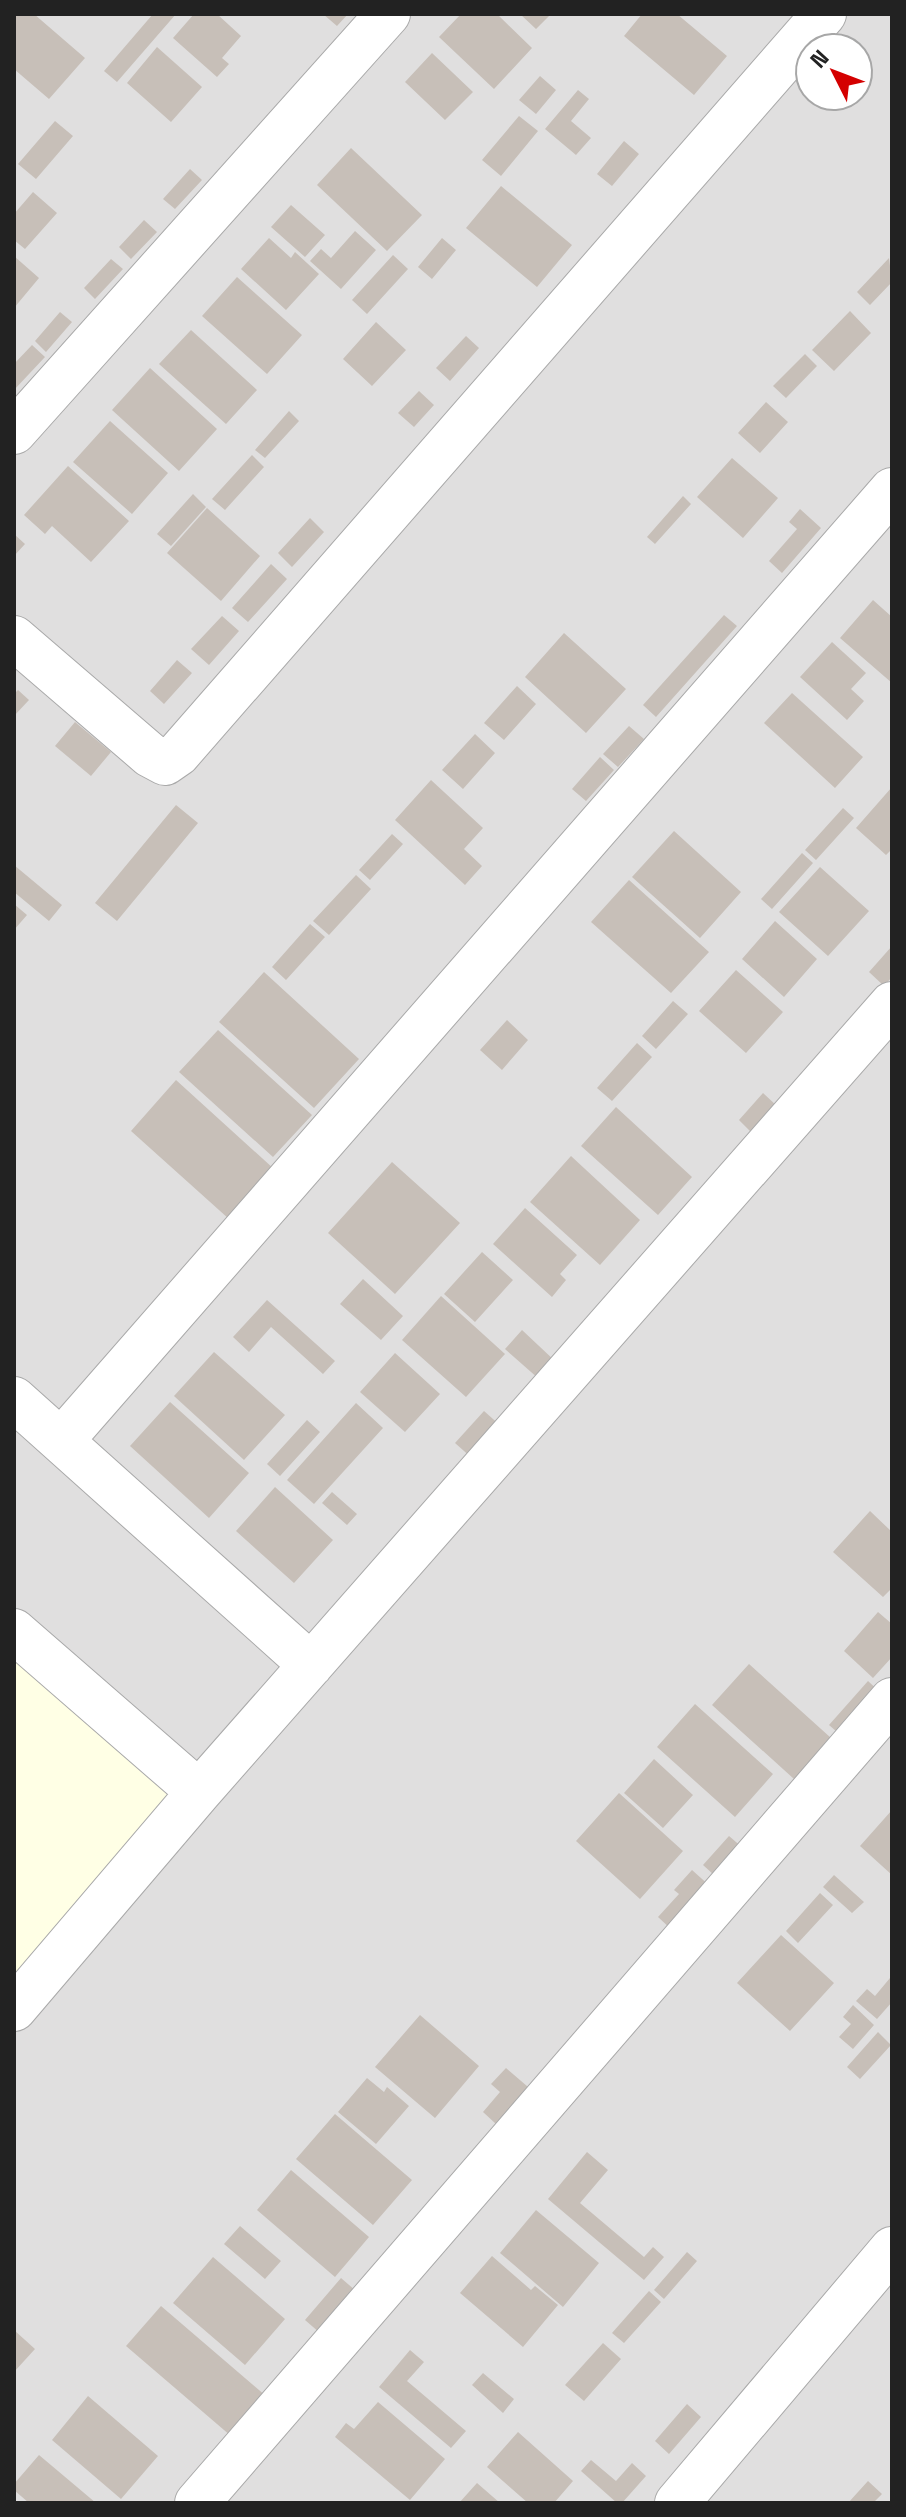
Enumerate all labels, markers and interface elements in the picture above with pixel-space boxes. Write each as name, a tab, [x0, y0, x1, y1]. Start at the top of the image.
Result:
north arrow	[794, 32, 874, 112]
text: N	[804, 44, 834, 73]

